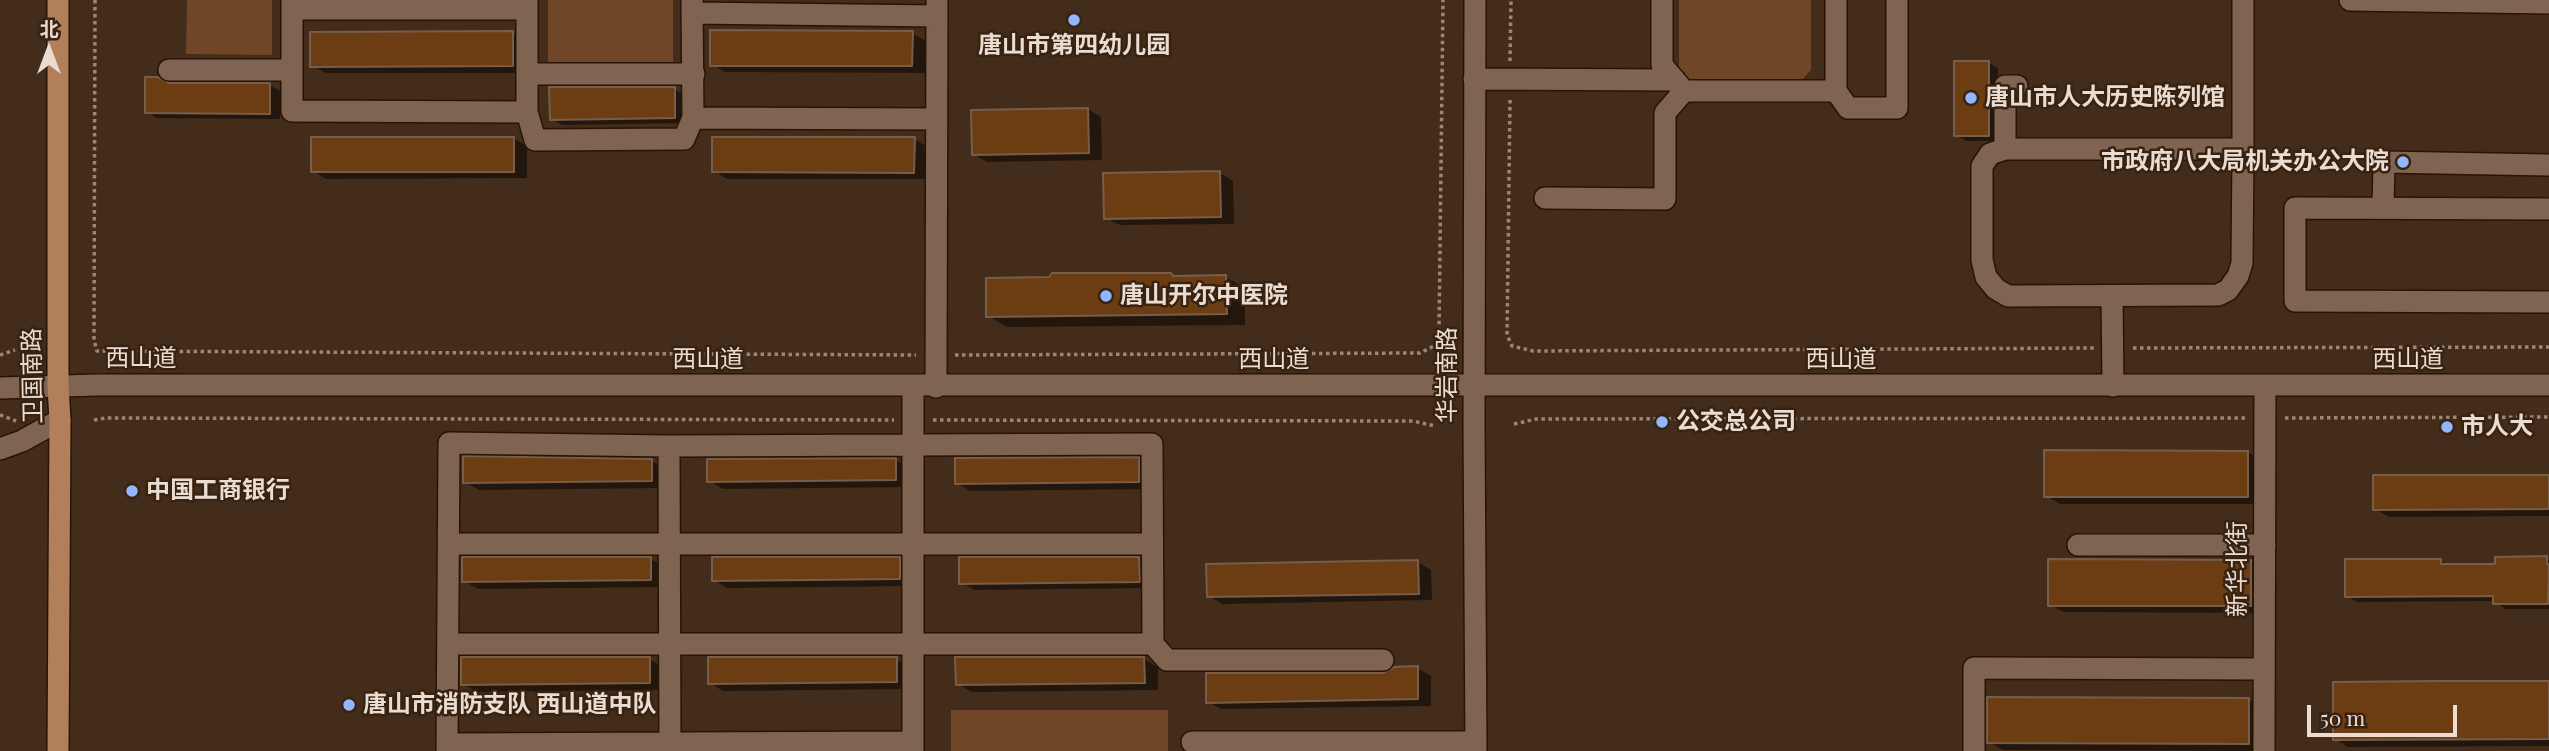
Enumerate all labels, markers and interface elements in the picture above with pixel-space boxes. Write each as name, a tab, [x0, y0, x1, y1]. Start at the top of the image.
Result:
marker: 唐山市第四幼儿园	[1066, 12, 1082, 28]
north arrow	[14, 14, 84, 84]
text: 北	[39, 15, 59, 41]
place label: 唐山市第四幼儿园	[978, 32, 1170, 60]
place label: 唐山市人大历史陈列馆	[1985, 84, 2225, 112]
marker: 唐山市人大历史陈列馆	[1963, 90, 1979, 106]
place label: 市政府八大局机关办公大院	[2101, 148, 2389, 176]
marker: 市政府八大局机关办公大院	[2395, 154, 2411, 170]
place label: 唐山开尔中医院	[1120, 282, 1288, 310]
marker: 唐山开尔中医院	[1098, 288, 1114, 304]
street label: 华岩南路	[1434, 327, 1462, 423]
street label: 卫国南路	[18, 328, 48, 424]
street label: 西山道	[105, 345, 177, 373]
street label: 西山道	[672, 346, 744, 374]
street label: 西山道	[1238, 346, 1310, 374]
street label: 西山道	[1805, 346, 1877, 374]
street label: 西山道	[2372, 346, 2444, 374]
place label: 公交总公司	[1676, 408, 1796, 436]
place label: 市人大	[2461, 413, 2533, 441]
marker: 公交总公司	[1654, 414, 1670, 430]
marker: 市人大	[2439, 419, 2455, 435]
place label: 中国工商银行	[146, 477, 290, 505]
marker: 中国工商银行	[124, 483, 140, 499]
street label: 新华北街	[2224, 521, 2252, 617]
place label: 唐山市消防支队 西山道中队	[363, 691, 657, 719]
scale bar	[2311, 692, 2462, 736]
marker: 唐山市消防支队 西山道中队	[341, 697, 357, 713]
text: 50 m	[2320, 703, 2365, 731]

